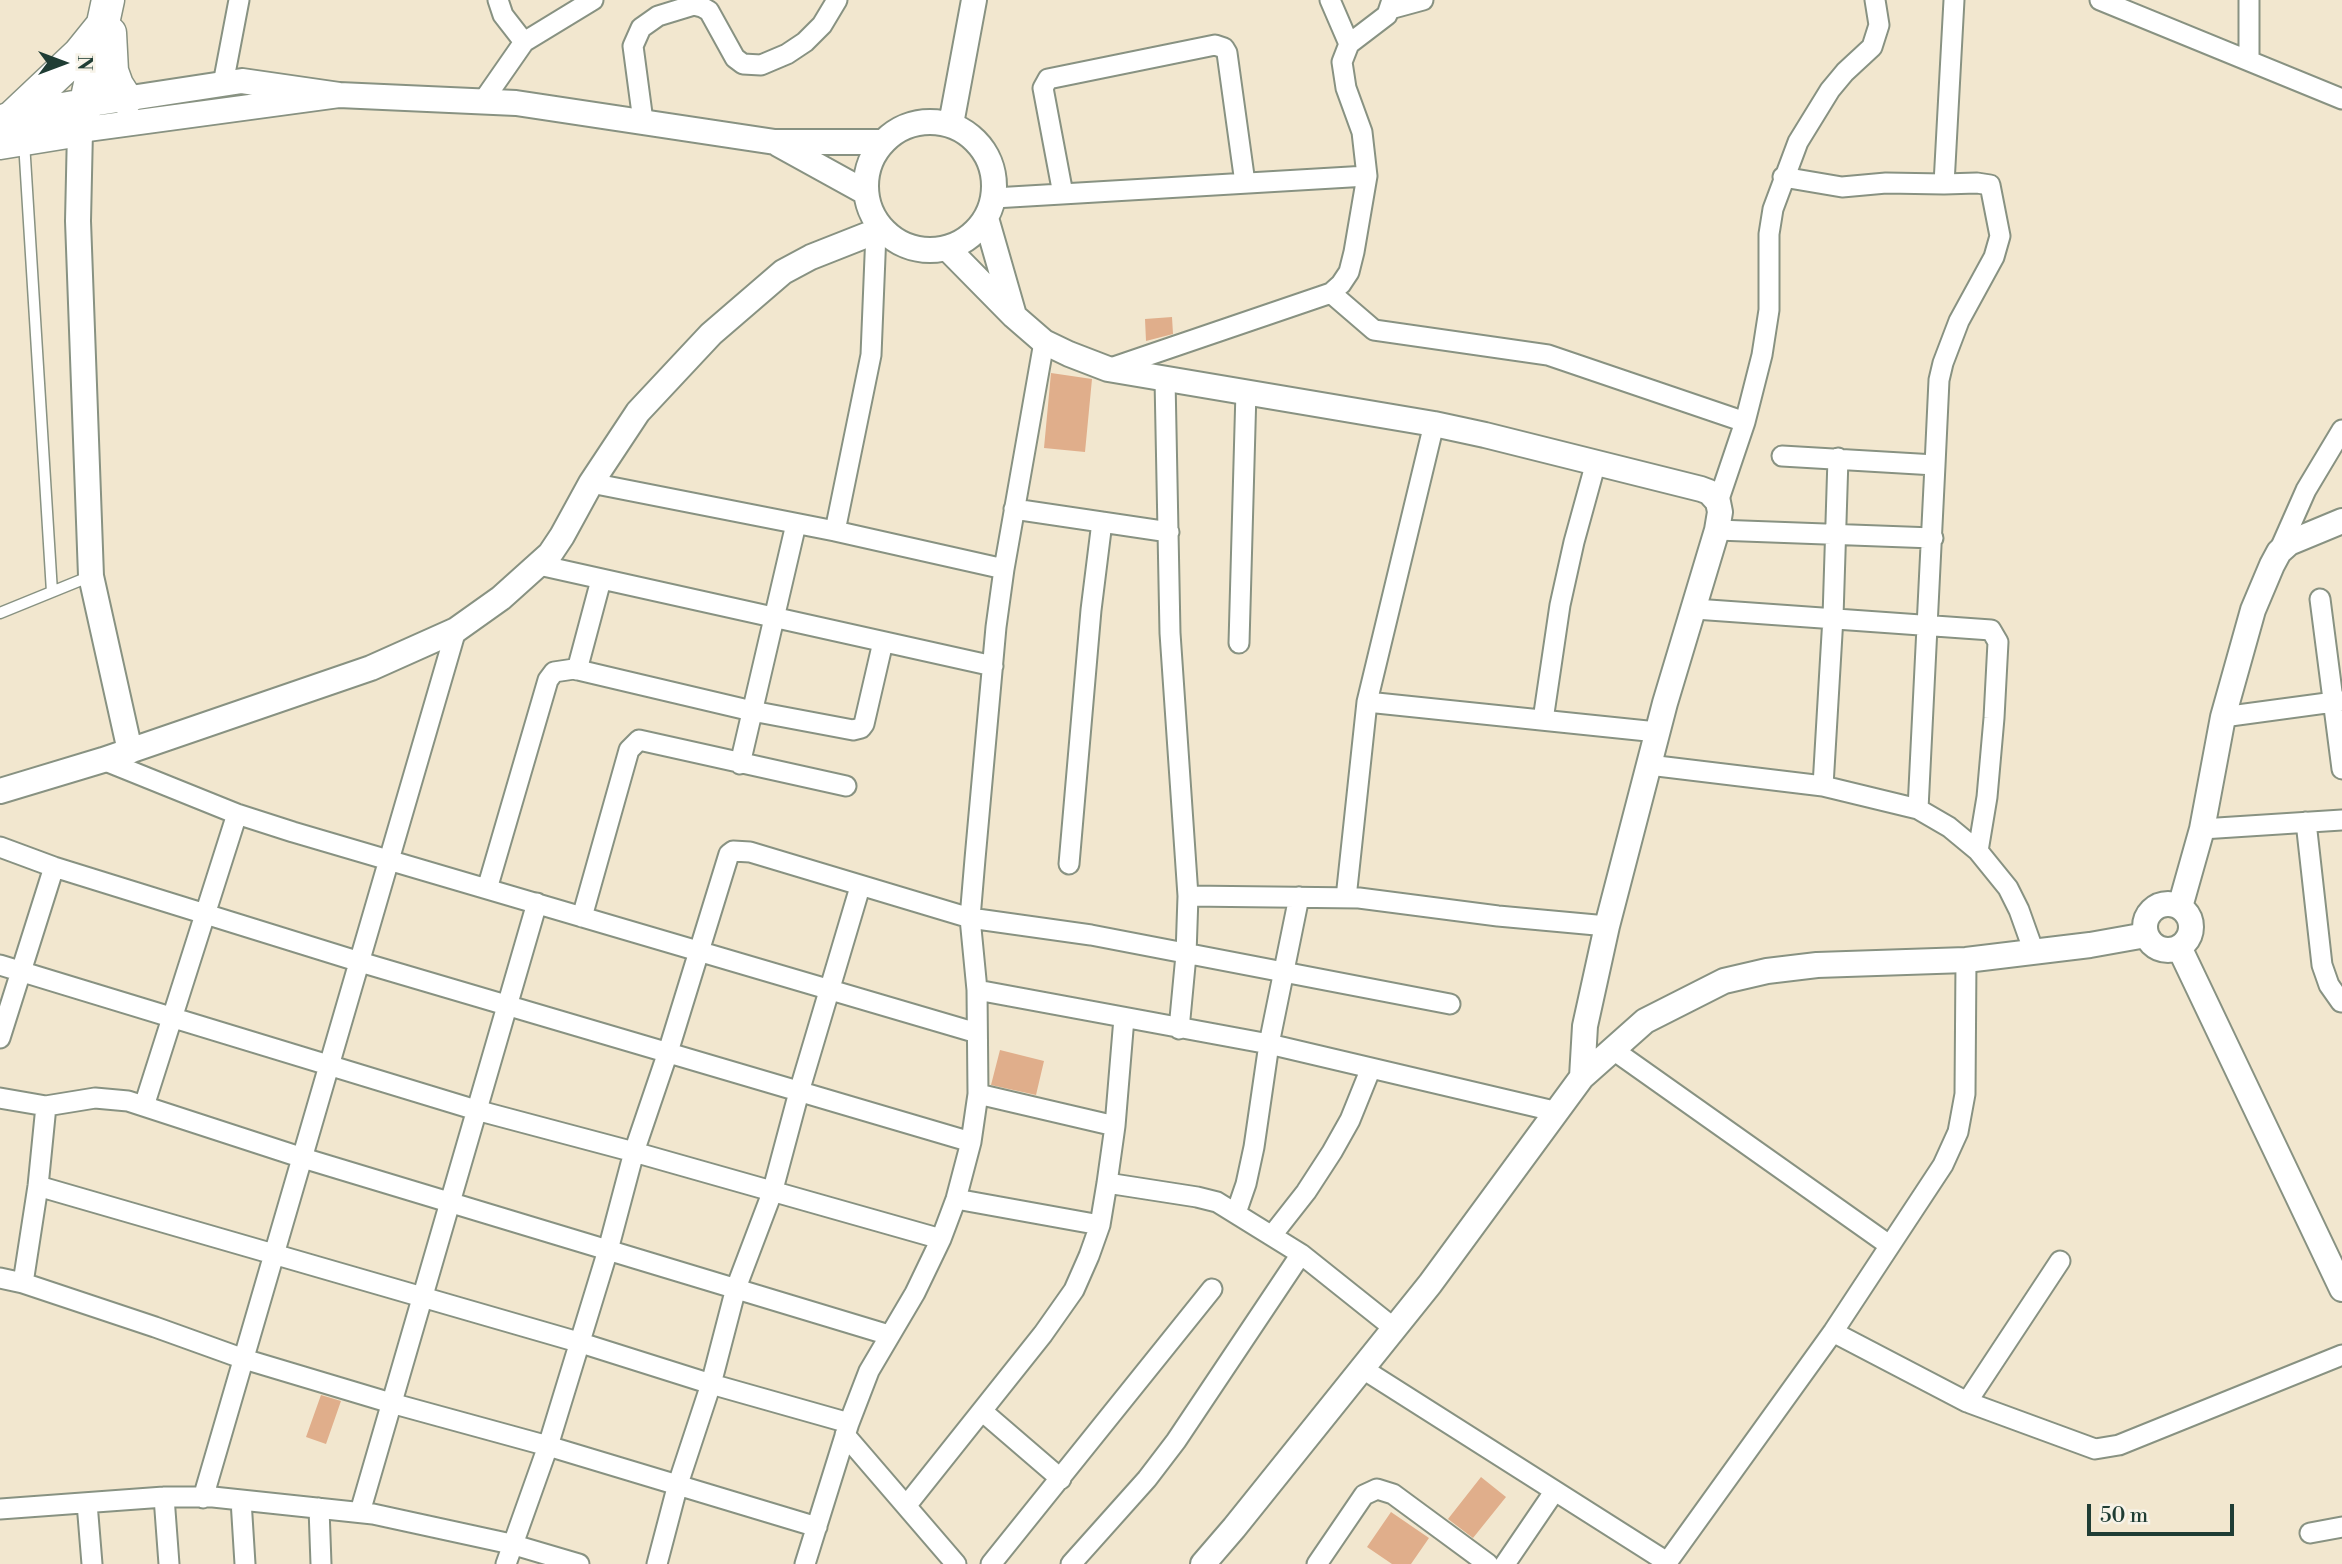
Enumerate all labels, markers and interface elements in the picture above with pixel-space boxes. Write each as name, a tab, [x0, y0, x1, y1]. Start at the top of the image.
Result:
north arrow	[28, 28, 98, 98]
text: N	[72, 55, 96, 71]
scale bar	[2090, 1490, 2237, 1534]
text: 50 m	[2100, 1503, 2148, 1529]

